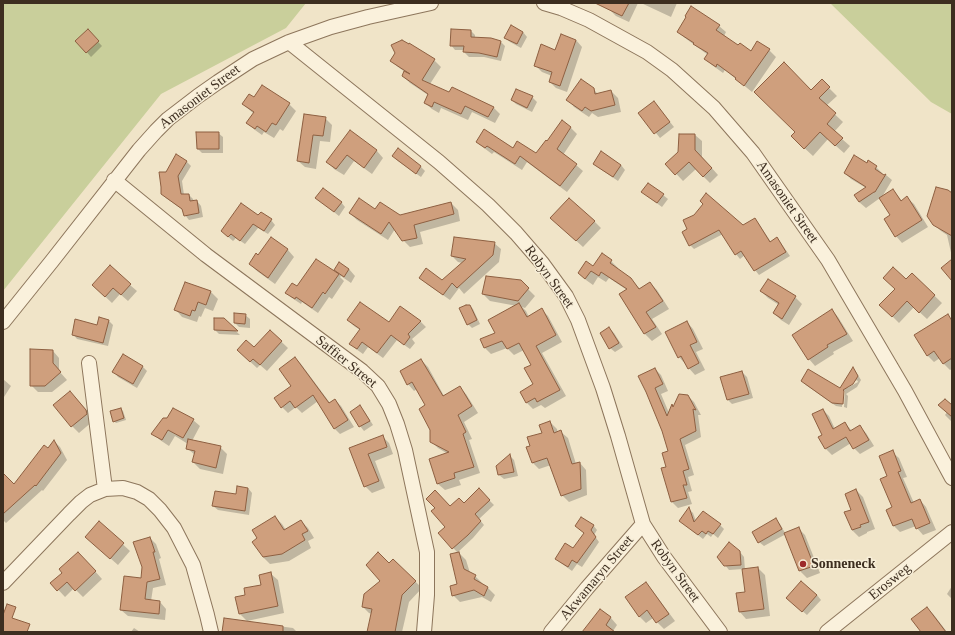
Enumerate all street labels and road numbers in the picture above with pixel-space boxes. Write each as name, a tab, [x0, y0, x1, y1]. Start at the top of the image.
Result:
street label: Amasoniet Street	[156, 61, 244, 133]
street label: Amasoniet Street	[752, 158, 822, 246]
street label: Robyn Street	[521, 242, 577, 312]
street label: Saffier Street	[312, 332, 380, 392]
street label: Akwamaryn Street	[557, 532, 637, 624]
street label: Robyn Street	[647, 536, 703, 606]
street label: Erosweg	[866, 560, 914, 604]

